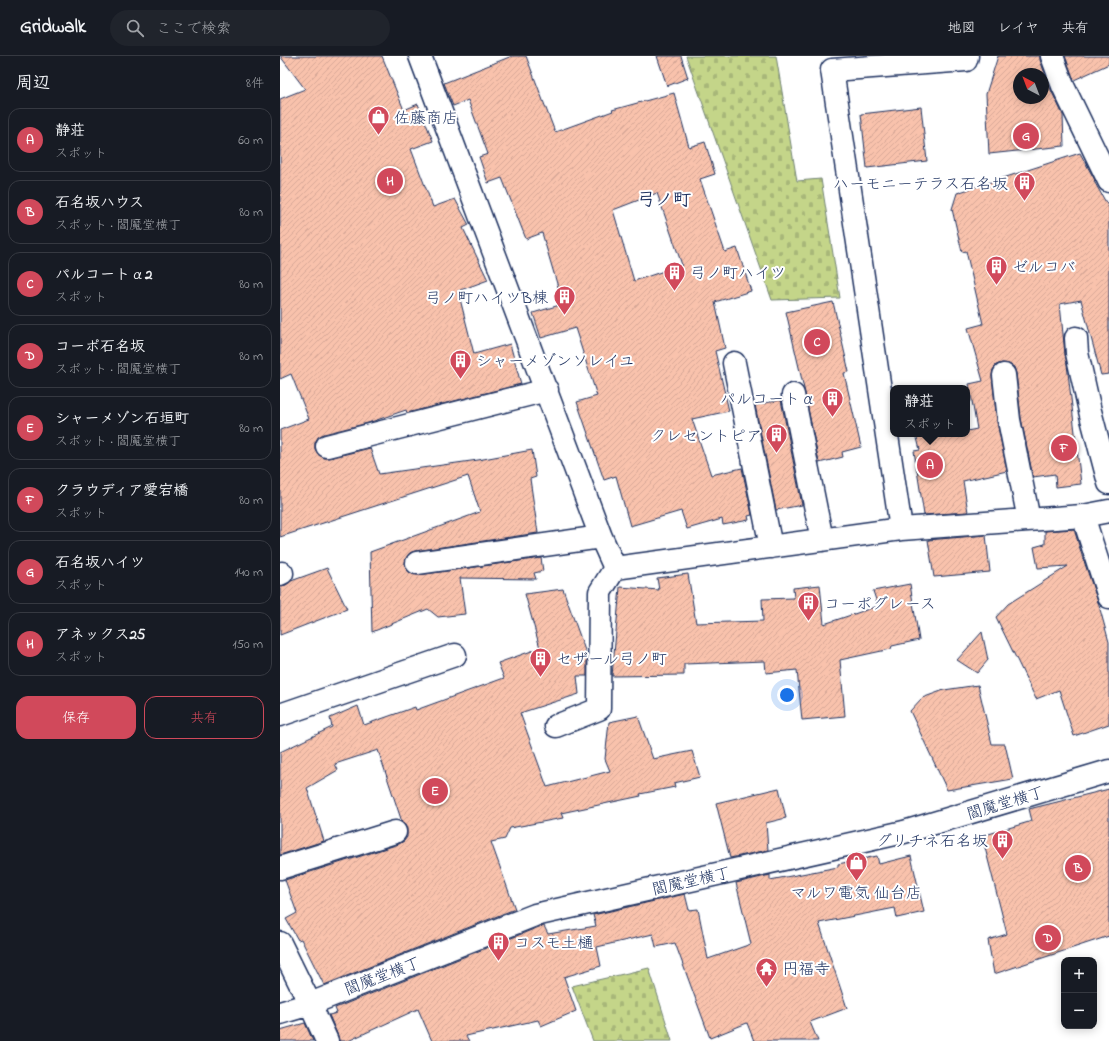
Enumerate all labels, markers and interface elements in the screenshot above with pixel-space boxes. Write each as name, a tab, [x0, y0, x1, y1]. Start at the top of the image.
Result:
search box	[110, 10, 390, 46]
text: Gridwalk	[20, 14, 86, 41]
icon: search	[124, 17, 146, 39]
text: ここで検索	[156, 18, 231, 40]
text: 地図	[948, 18, 976, 39]
text: レイヤ	[998, 18, 1039, 39]
text: 共有	[1061, 18, 1089, 39]
north arrow	[1013, 68, 1049, 104]
text: 周辺	[16, 71, 50, 96]
text: 8件	[246, 74, 264, 93]
shop icon: 佐藤商店	[366, 104, 392, 137]
place label: 佐藤商店	[394, 107, 458, 131]
text: 静荘	[55, 120, 85, 142]
pin: G	[1013, 121, 1039, 151]
text: A	[26, 131, 34, 150]
text: 60 m	[238, 131, 263, 150]
text: スポット	[55, 144, 107, 163]
pin: H	[377, 166, 403, 196]
building icon: ハーモニーテラス石名坂	[1011, 170, 1037, 203]
place label: ハーモニーテラス石名坂	[833, 173, 1008, 197]
district label: 弓ノ町	[637, 188, 691, 214]
text: 石名坂ハウス	[55, 192, 144, 214]
text: B	[26, 203, 34, 222]
text: 80 m	[239, 203, 263, 222]
text: スポット · 閻魔堂横丁	[55, 216, 181, 235]
building icon: ゼルコバ	[984, 253, 1010, 286]
place label: ゼルコバ	[1012, 256, 1076, 280]
building icon: 弓ノ町ハイツ	[661, 259, 687, 292]
place label: 弓ノ町ハイツ	[690, 262, 786, 286]
text: パルコートα2	[55, 264, 152, 286]
text: C	[26, 275, 34, 294]
text: 80 m	[239, 275, 263, 294]
building icon: 弓ノ町ハイツB棟	[551, 284, 577, 317]
place label: 弓ノ町ハイツB棟	[425, 287, 548, 311]
text: スポット	[55, 288, 107, 307]
pin: C	[804, 327, 830, 357]
text: コーポ石名坂	[55, 336, 145, 358]
text: D	[25, 347, 35, 366]
text: 80 m	[239, 347, 263, 366]
building icon: シャーメゾンソレイユ	[447, 347, 473, 380]
place label: シャーメゾンソレイユ	[476, 350, 635, 374]
text: スポット · 閻魔堂横丁	[55, 360, 181, 379]
building icon: パルコートα	[819, 385, 845, 418]
popup	[890, 385, 970, 437]
place label: パルコートα	[720, 388, 816, 412]
text: 静荘	[904, 391, 934, 413]
text: シャーメゾン石垣町	[55, 408, 189, 430]
text: スポット	[904, 415, 956, 434]
text: E	[26, 419, 34, 438]
text: 80 m	[239, 419, 263, 438]
building icon: クレセントピア	[764, 422, 790, 455]
place label: クレセントピア	[650, 425, 762, 449]
text: スポット · 閻魔堂横丁	[55, 432, 181, 451]
pin: F	[1051, 433, 1077, 463]
pin: A	[917, 450, 943, 480]
text: クラウディア愛宕橋	[55, 480, 188, 502]
text: F	[26, 491, 34, 510]
text: 80 m	[239, 491, 263, 510]
text: スポット	[55, 504, 107, 523]
text: 石名坂ハイツ	[55, 552, 145, 574]
text: G	[26, 563, 34, 582]
text: 140 m	[235, 563, 263, 582]
text: スポット	[55, 576, 107, 595]
building icon: コーポグレース	[796, 590, 822, 623]
place label: コーポグレース	[824, 593, 936, 617]
text: アネックス25	[55, 624, 145, 646]
text: H	[26, 635, 34, 654]
text: 150 m	[232, 635, 263, 654]
building icon: セザール弓ノ町	[528, 645, 554, 678]
text: スポット	[55, 648, 107, 667]
place label: セザール弓ノ町	[556, 648, 667, 672]
your location	[777, 685, 797, 705]
button: 保存	[16, 696, 136, 739]
button: 共有	[144, 696, 264, 739]
pin: E	[422, 776, 448, 806]
street label: 閻魔堂横丁	[964, 781, 1047, 827]
building icon: グリチネ石名坂	[990, 827, 1016, 860]
place label: グリチネ石名坂	[876, 830, 988, 854]
shop icon: マルワ電気 仙台店	[843, 849, 869, 882]
pin: B	[1065, 853, 1091, 883]
street label: 閻魔堂横丁	[650, 861, 733, 903]
place label: マルワ電気 仙台店	[790, 882, 922, 906]
pin: D	[1035, 923, 1061, 953]
building icon: コスモ土樋	[486, 929, 512, 962]
place label: コスモ土樋	[514, 932, 593, 956]
street label: 閻魔堂横丁	[341, 951, 424, 1002]
temple icon: 円福寺	[753, 955, 779, 988]
map controls	[1061, 957, 1097, 1029]
button: +	[1061, 957, 1097, 993]
place label: 円福寺	[782, 958, 830, 982]
button: −	[1061, 993, 1097, 1029]

